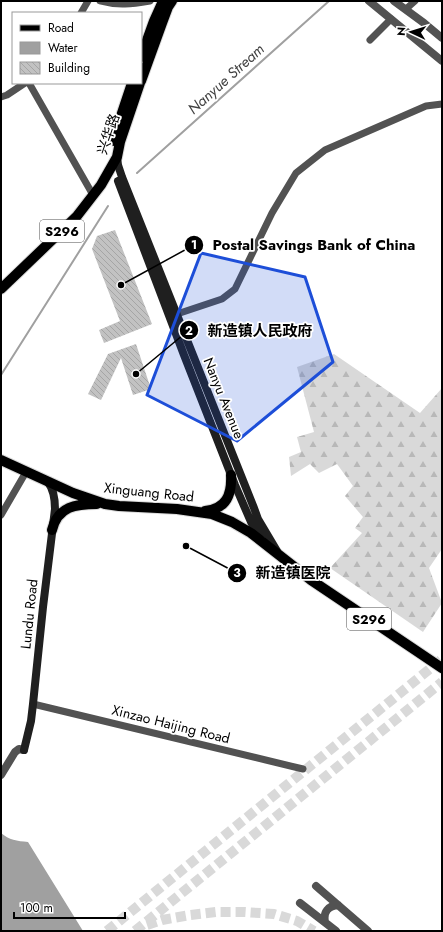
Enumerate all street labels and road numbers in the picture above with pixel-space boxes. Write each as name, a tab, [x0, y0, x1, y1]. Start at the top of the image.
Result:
street label: 兴华路	[92, 111, 124, 157]
road number: S296	[40, 220, 84, 242]
street label: Nanyu Avenue	[199, 354, 249, 442]
street label: Xinguang Road	[103, 477, 195, 507]
street label: Lundu Road	[15, 578, 43, 650]
road number: S296	[347, 608, 391, 630]
street label: Xinzao Haijing Road	[110, 700, 232, 748]

